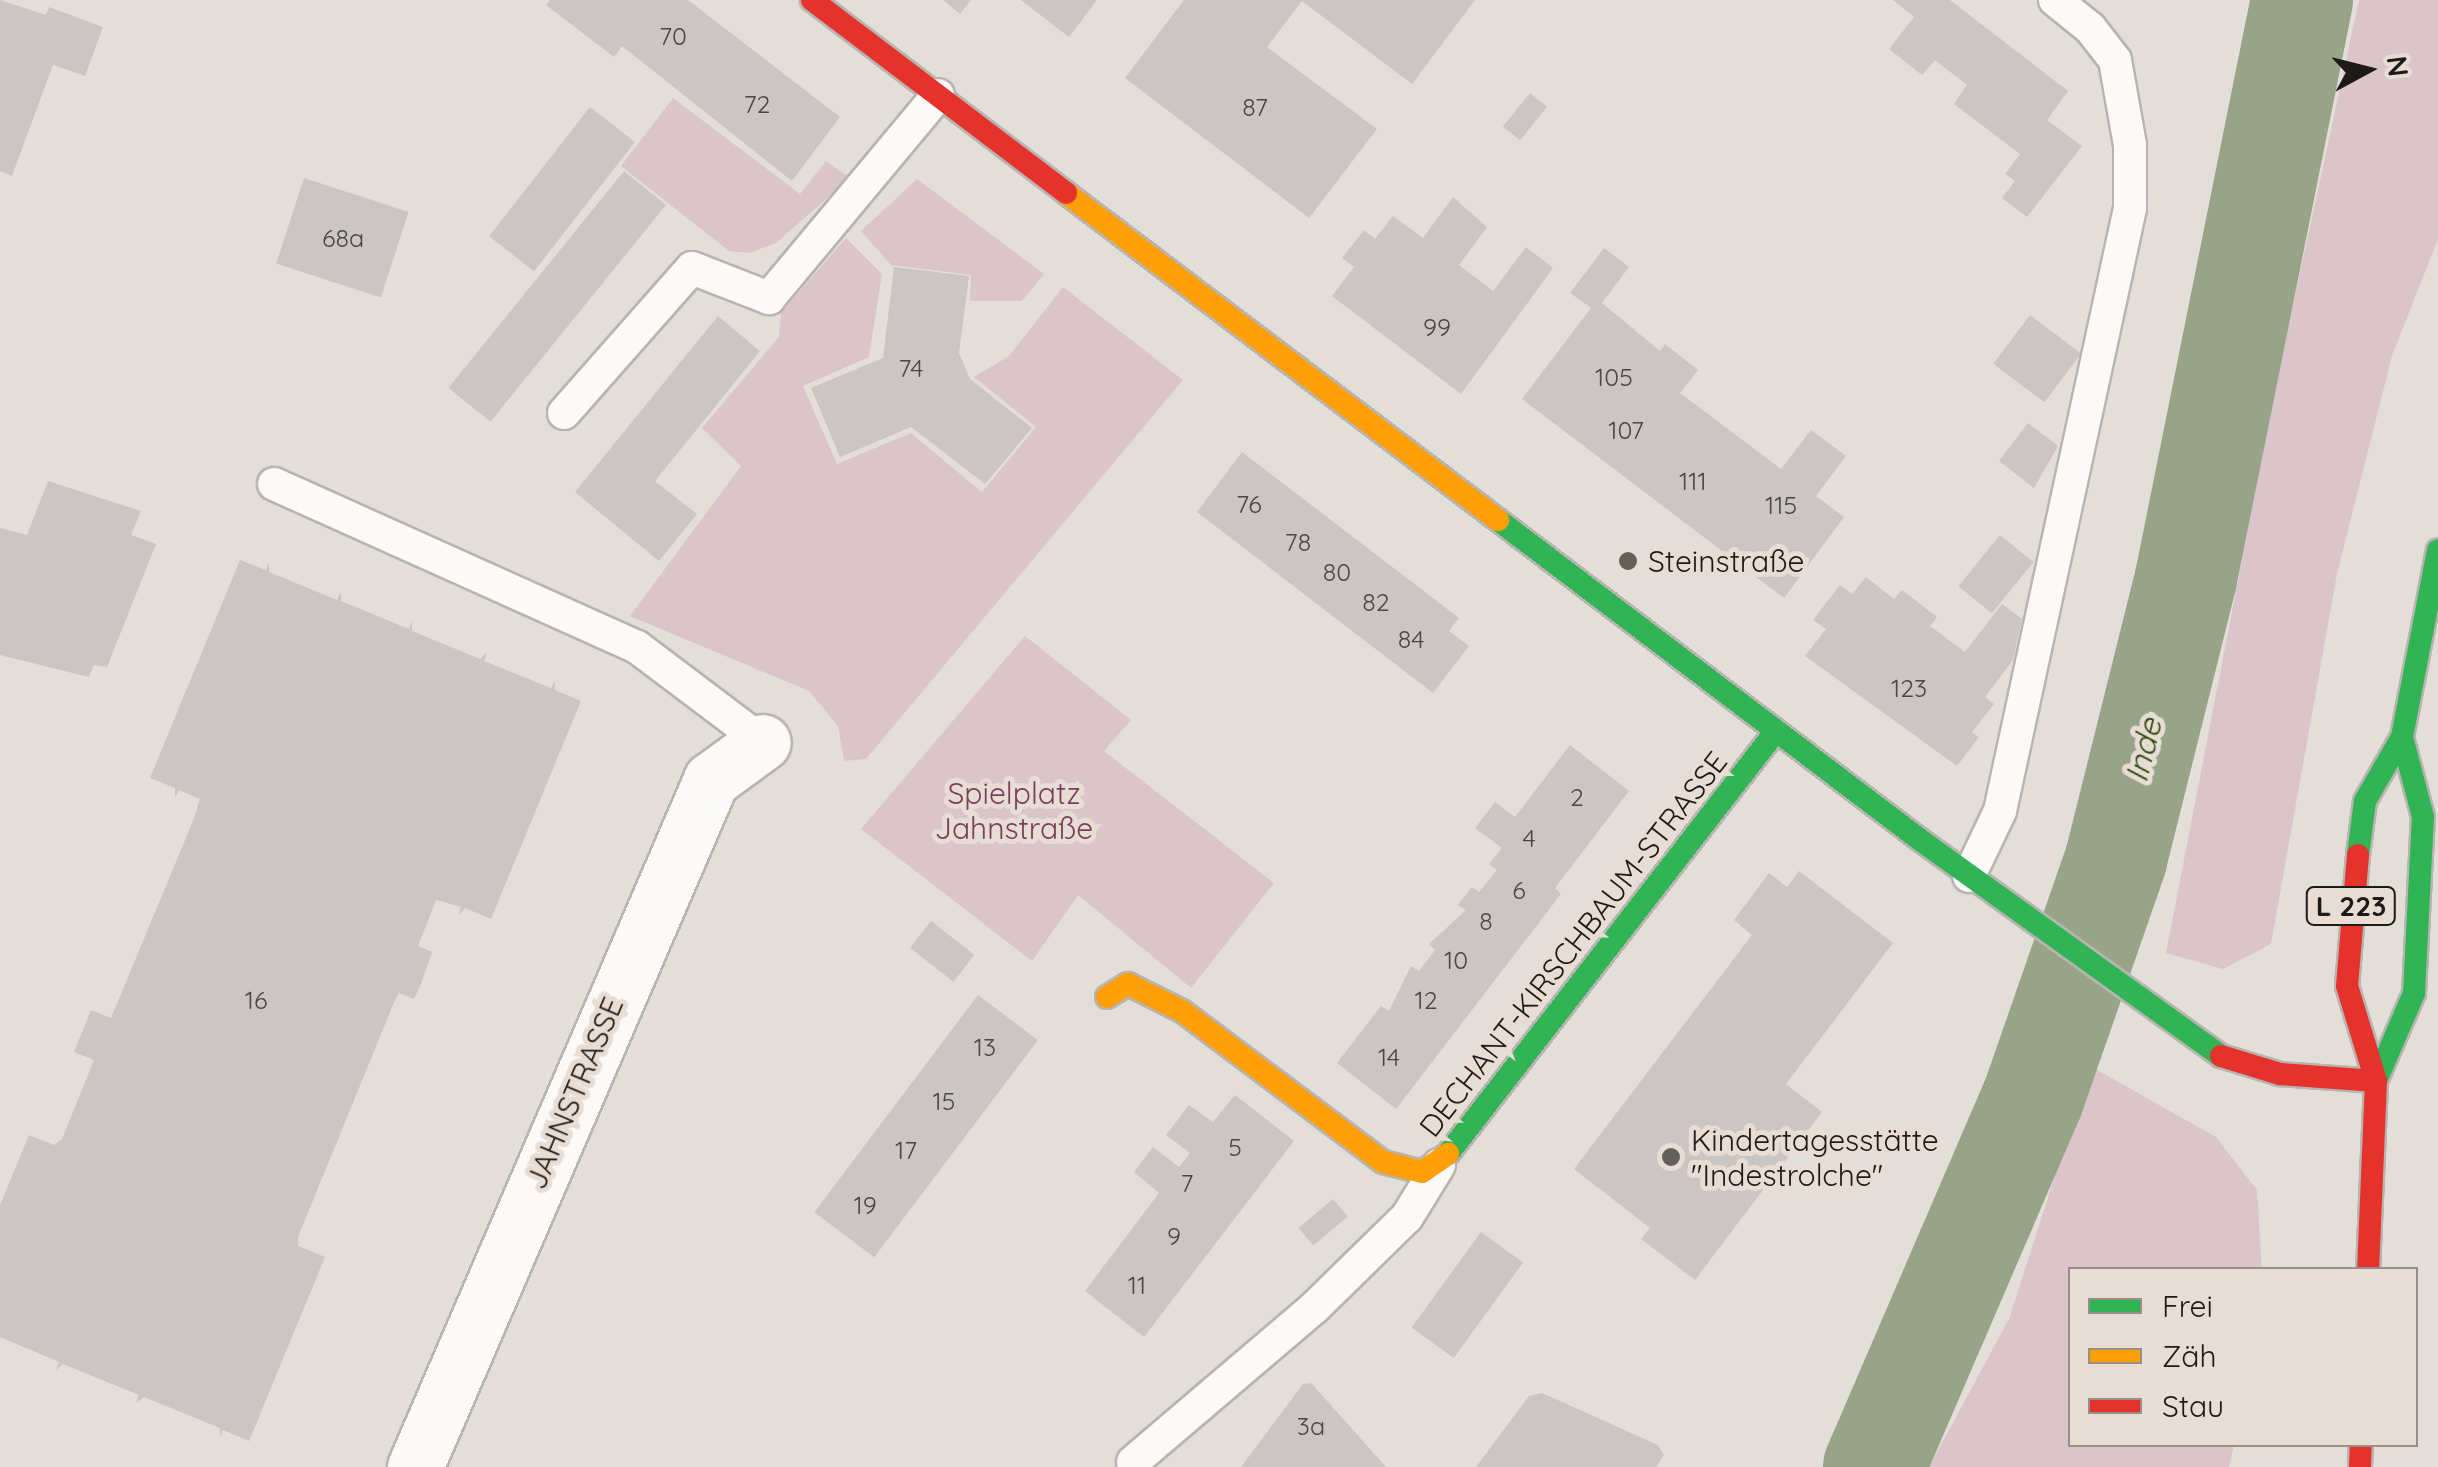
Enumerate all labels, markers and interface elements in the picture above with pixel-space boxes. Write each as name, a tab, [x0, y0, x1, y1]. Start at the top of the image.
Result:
north arrow	[2318, 20, 2418, 120]
house number: 70	[659, 21, 687, 51]
text: N	[2380, 54, 2417, 79]
house number: 72	[744, 89, 770, 119]
house number: 87	[1242, 92, 1268, 122]
house number: 68a	[322, 223, 364, 253]
house number: 99	[1423, 312, 1451, 342]
house number: 74	[899, 353, 923, 383]
house number: 105	[1595, 362, 1633, 392]
house number: 107	[1608, 415, 1644, 445]
house number: 111	[1679, 466, 1707, 496]
house number: 76	[1236, 489, 1262, 519]
house number: 115	[1765, 490, 1797, 520]
house number: 78	[1285, 527, 1311, 557]
place label: Steinstraße	[1648, 543, 1804, 579]
marker: Steinstraße	[1617, 550, 1639, 572]
house number: 80	[1323, 557, 1351, 587]
house number: 82	[1362, 587, 1390, 617]
house number: 84	[1398, 624, 1424, 654]
house number: 123	[1891, 673, 1927, 703]
water label: Inde	[2117, 714, 2169, 786]
street label: DECHANT-KIRSCHBAUM-STRASSE	[1412, 744, 1734, 1144]
park label: Spielplatz Jahnstraße	[935, 775, 1093, 846]
house number: 2	[1570, 782, 1584, 812]
house number: 4	[1522, 823, 1536, 853]
house number: 6	[1512, 875, 1526, 905]
road number: L 223	[2304, 883, 2398, 929]
house number: 8	[1479, 906, 1493, 936]
house number: 10	[1444, 945, 1468, 975]
house number: 16	[245, 985, 267, 1015]
house number: 12	[1414, 985, 1438, 1015]
street label: JAHNSTRASSE	[517, 992, 631, 1194]
house number: 13	[974, 1032, 996, 1062]
house number: 14	[1378, 1042, 1400, 1072]
house number: 15	[933, 1086, 955, 1116]
place label: Kindertagesstätte "Indestrolche"	[1691, 1122, 1939, 1192]
house number: 5	[1228, 1132, 1242, 1162]
house number: 17	[895, 1135, 917, 1165]
marker: Kindertagesstätte "Indestrolche"	[1660, 1146, 1682, 1168]
house number: 7	[1181, 1168, 1193, 1198]
house number: 19	[853, 1190, 877, 1220]
house number: 9	[1167, 1221, 1181, 1251]
legend	[2068, 1267, 2418, 1447]
house number: 11	[1128, 1270, 1146, 1300]
text: Frei	[2162, 1287, 2213, 1325]
text: Zäh	[2162, 1337, 2217, 1375]
text: Stau	[2162, 1387, 2224, 1425]
house number: 3a	[1297, 1411, 1325, 1441]

